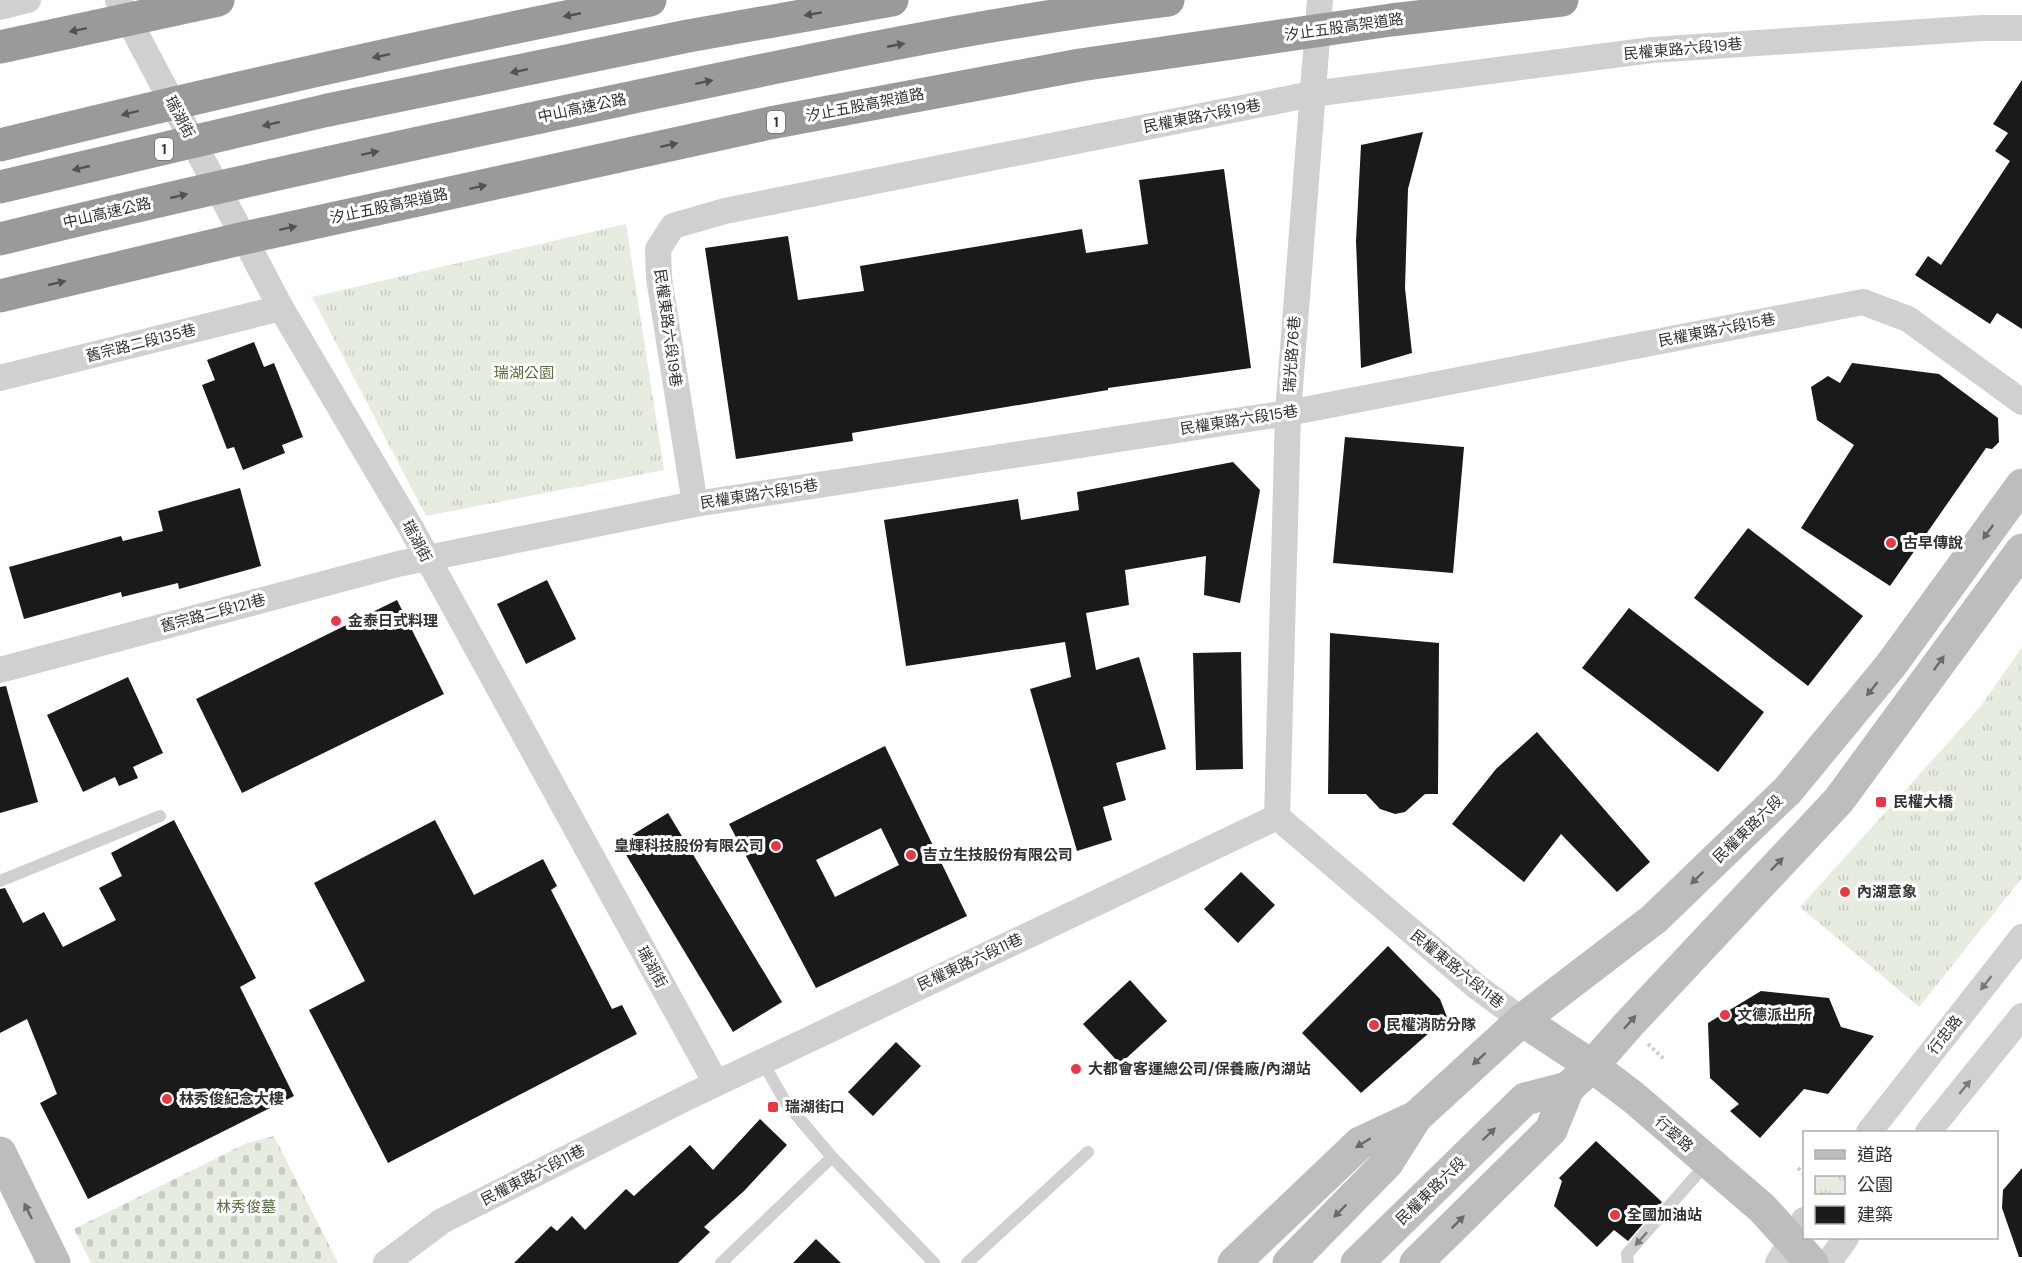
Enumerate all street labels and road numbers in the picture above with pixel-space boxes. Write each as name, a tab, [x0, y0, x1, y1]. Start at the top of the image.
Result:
street label: 汐止五股高架道路	[1283, 9, 1405, 45]
street label: 民權東路六段19巷	[1623, 34, 1743, 64]
street label: 汐止五股高架道路	[804, 84, 926, 126]
street label: 中山高速公路	[536, 89, 628, 127]
street label: 瑞湖街	[161, 92, 199, 142]
street label: 民權東路六段19巷	[1142, 95, 1262, 137]
road number: 1	[767, 111, 785, 133]
road number: 1	[155, 138, 173, 160]
street label: 汐止五股高架道路	[328, 184, 450, 228]
street label: 中山高速公路	[61, 193, 153, 233]
street label: 民權東路六段19巷	[650, 268, 686, 388]
street label: 民權東路六段15巷	[1657, 309, 1777, 351]
street label: 瑞光路76巷	[1279, 315, 1305, 393]
street label: 舊宗路二段135巷	[84, 320, 198, 366]
street label: 民權東路六段15巷	[1179, 401, 1299, 439]
street label: 民權東路六段15巷	[699, 475, 819, 513]
street label: 瑞湖街	[398, 516, 436, 566]
street label: 舊宗路二段121巷	[158, 589, 268, 637]
street label: 民權東路六段	[1709, 791, 1787, 867]
street label: 民權東路六段11巷	[1406, 925, 1508, 1013]
street label: 民權東路六段11巷	[914, 929, 1026, 995]
street label: 瑞湖街	[632, 942, 672, 992]
street label: 行忠路	[1923, 1011, 1967, 1059]
street label: 行愛路	[1651, 1112, 1697, 1156]
street label: 民權東路六段11巷	[478, 1140, 588, 1210]
street label: 民權東路六段	[1392, 1153, 1470, 1229]

